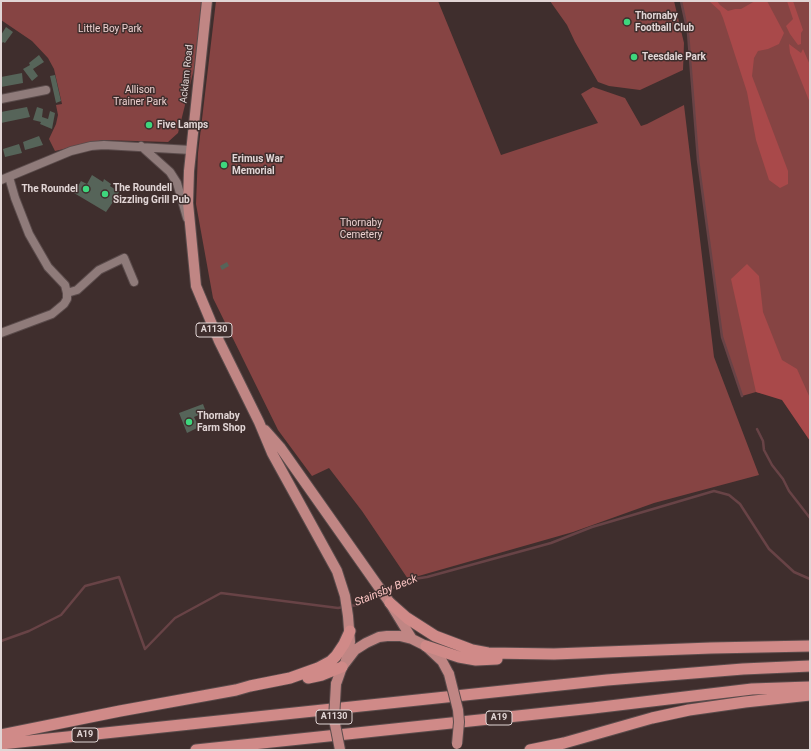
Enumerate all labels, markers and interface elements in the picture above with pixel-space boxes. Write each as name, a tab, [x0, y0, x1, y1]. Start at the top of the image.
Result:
place label: Thornaby Football Club	[635, 10, 694, 34]
marker: Thornaby Football Club	[622, 17, 632, 27]
park label: Little Boy Park	[78, 23, 142, 35]
street label: Acklam Road	[178, 44, 196, 104]
place label: Teesdale Park	[642, 51, 706, 63]
marker: Teesdale Park	[629, 52, 639, 62]
park label: Allison Trainer Park	[113, 84, 167, 108]
place label: Five Lamps	[157, 119, 208, 131]
marker: Five Lamps	[144, 120, 154, 130]
place label: Erimus War Memorial	[232, 153, 283, 176]
marker: Erimus War Memorial	[219, 160, 229, 170]
place label: The Roundell Sizzling Grill Pub	[113, 182, 190, 206]
place label: The Roundel	[21, 183, 78, 195]
marker: The Roundel	[81, 184, 91, 194]
marker: The Roundell Sizzling Grill Pub	[100, 189, 110, 199]
park label: Thornaby Cemetery	[340, 217, 382, 240]
road number: A1130	[196, 323, 232, 337]
place label: Thornaby Farm Shop	[197, 410, 246, 434]
marker: Thornaby Farm Shop	[184, 417, 194, 427]
water label: Stainsby Beck	[353, 572, 419, 610]
road number: A1130	[316, 710, 352, 724]
road number: A19	[486, 711, 512, 725]
road number: A19	[72, 728, 98, 742]

